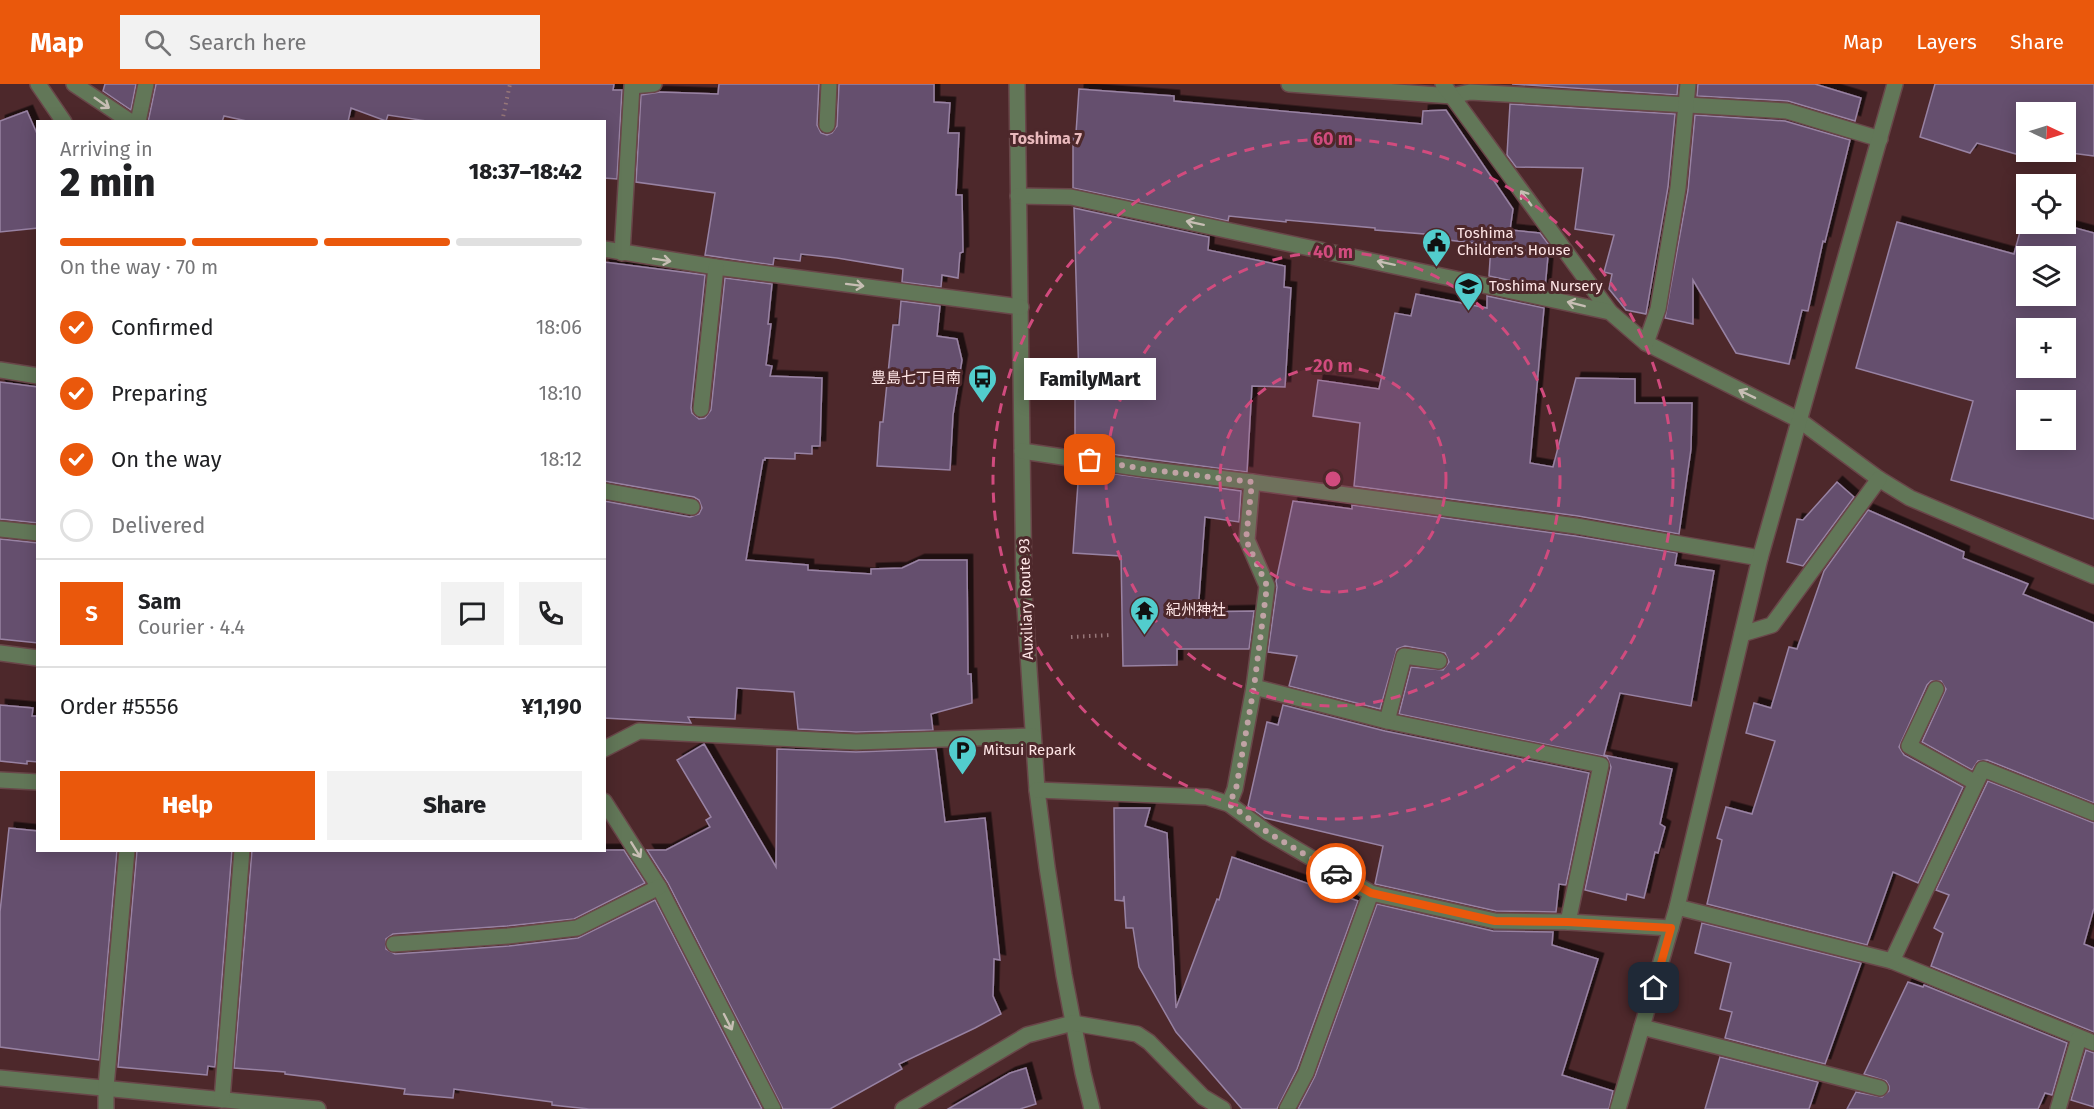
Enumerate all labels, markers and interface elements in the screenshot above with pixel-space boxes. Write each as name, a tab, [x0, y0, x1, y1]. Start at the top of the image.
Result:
search box	[120, 15, 540, 69]
text: Map	[30, 26, 84, 59]
icon: search	[141, 26, 174, 59]
text: Search here	[189, 29, 307, 56]
text: Map	[1843, 29, 1883, 55]
text: Layers	[1916, 29, 1977, 55]
text: Share	[2010, 29, 2064, 55]
one-way arrow	[93, 97, 110, 109]
north arrow	[2016, 102, 2076, 162]
map controls	[2016, 102, 2076, 450]
text: 60 m	[1313, 128, 1353, 150]
district label: Toshima 7	[1010, 129, 1083, 148]
text: Arriving in	[60, 137, 153, 161]
text: 18:37–18:42	[469, 158, 582, 185]
text: 2 min	[60, 160, 156, 206]
button: locate	[2016, 174, 2076, 234]
one-way arrow	[1520, 190, 1532, 206]
one-way arrow	[1186, 217, 1205, 228]
place label: Toshima Children's House	[1457, 224, 1571, 259]
public building icon: Toshima Children's House	[1420, 226, 1452, 268]
text: 40 m	[1313, 241, 1353, 263]
button: layers	[2016, 246, 2076, 306]
one-way arrow	[652, 254, 671, 265]
text: On the way · 70 m	[60, 255, 218, 279]
one-way arrow	[1376, 257, 1396, 268]
school or university icon: Toshima Nursery	[1452, 270, 1484, 312]
place label: Toshima Nursery	[1489, 277, 1603, 295]
one-way arrow	[845, 280, 865, 291]
one-way arrow	[1567, 297, 1586, 309]
icon: check	[60, 311, 93, 344]
text: Confirmed	[111, 314, 214, 341]
text: 18:06	[536, 315, 582, 339]
button: +	[2016, 318, 2076, 378]
text: 20 m	[1313, 355, 1353, 377]
callout: FamilyMart	[1024, 358, 1156, 400]
bus stop icon: 豊島七丁目南	[966, 362, 998, 404]
text: FamilyMart	[1039, 367, 1141, 391]
place label: 豊島七丁目南	[871, 369, 961, 387]
icon: check	[60, 377, 93, 410]
text: Preparing	[111, 380, 207, 407]
text: 18:10	[539, 381, 582, 405]
one-way arrow	[1738, 387, 1756, 399]
button: −	[2016, 390, 2076, 450]
pin	[1064, 434, 1115, 485]
icon: check	[60, 443, 93, 476]
icon: bag	[1073, 443, 1106, 476]
text: On the way	[111, 446, 222, 473]
text: 18:12	[540, 447, 582, 471]
centre of rings	[1323, 469, 1343, 489]
text: Delivered	[111, 512, 206, 539]
street label: Auxiliary Route 93	[1015, 538, 1037, 660]
button: chat	[441, 582, 504, 645]
button: phone	[519, 582, 582, 645]
text: Sam	[138, 588, 181, 615]
temple icon: 紀州神社	[1129, 594, 1161, 636]
text: S	[85, 600, 98, 627]
place label: 紀州神社	[1166, 601, 1226, 619]
text: Courier · 4.4	[138, 615, 245, 639]
text: Order #5556	[60, 693, 179, 720]
text: ¥1,190	[521, 693, 582, 720]
parking icon: Mitsui Repark	[946, 734, 978, 776]
place label: Mitsui Repark	[983, 741, 1076, 759]
button: Help	[60, 771, 315, 840]
button: Share	[327, 771, 582, 840]
one-way arrow	[630, 841, 642, 858]
courier	[1306, 843, 1366, 903]
icon: car	[1320, 857, 1353, 890]
pin	[1628, 962, 1679, 1013]
icon: home	[1637, 971, 1670, 1004]
one-way arrow	[722, 1013, 734, 1030]

